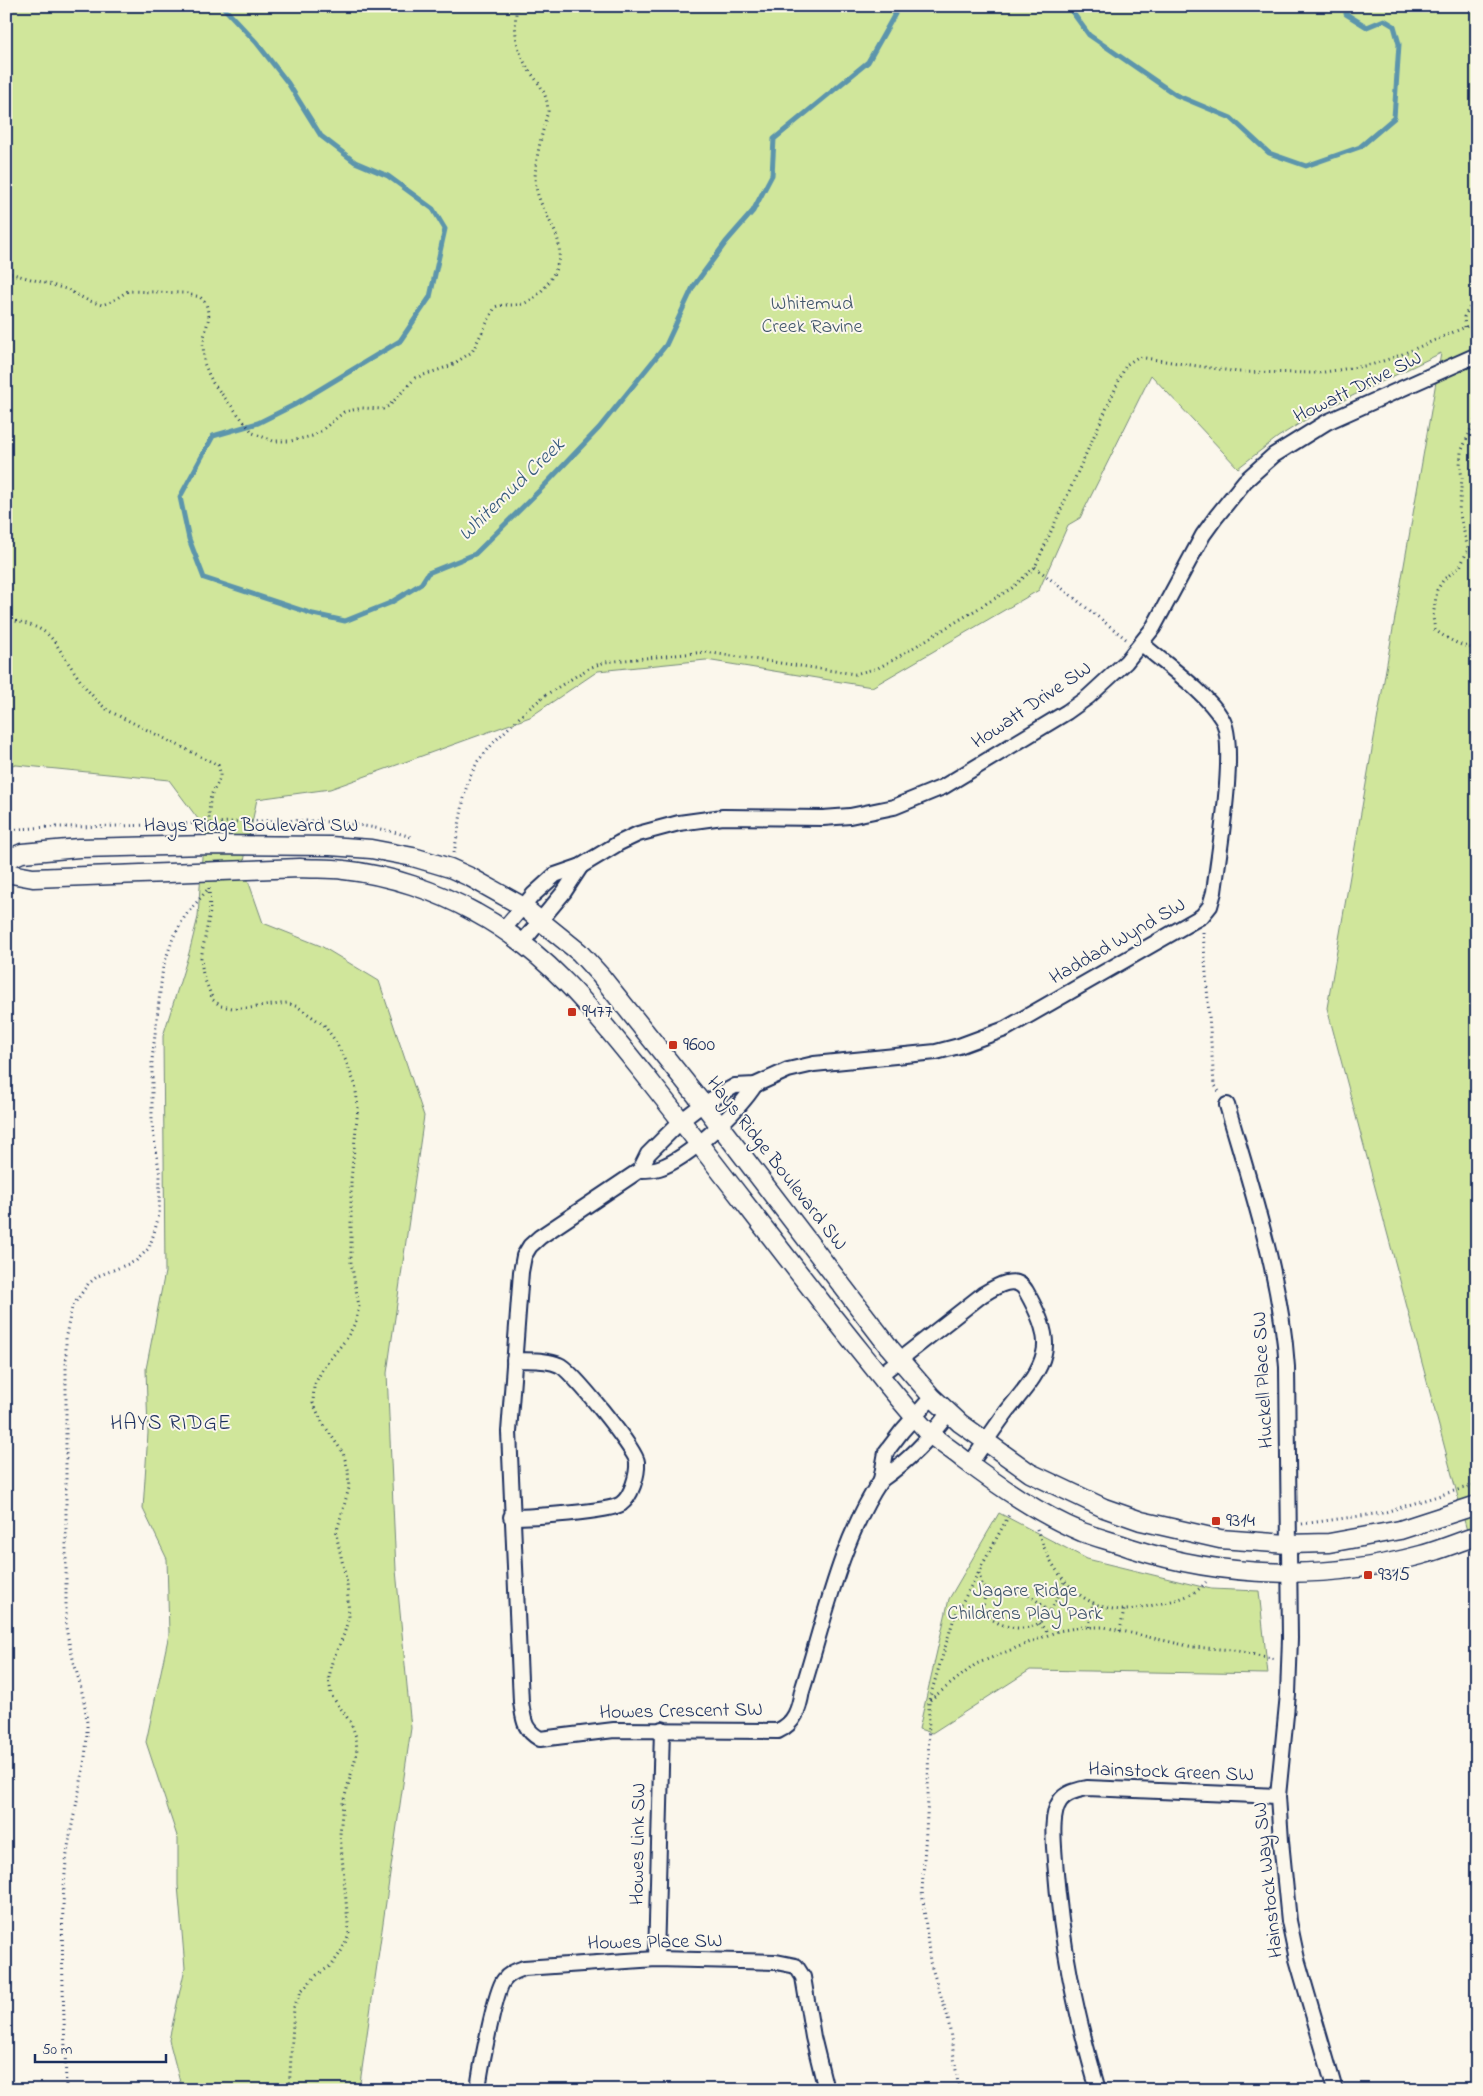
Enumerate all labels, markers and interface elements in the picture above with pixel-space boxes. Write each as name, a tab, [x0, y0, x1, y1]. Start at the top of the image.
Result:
park label: Whitemud Creek Ravine	[762, 290, 862, 342]
street label: Howatt Drive SW	[1289, 344, 1427, 432]
water label: Whitemud Creek	[452, 431, 573, 549]
street label: Howatt Drive SW	[966, 655, 1098, 757]
street label: Hays Ridge Boulevard SW	[144, 812, 358, 842]
street label: Haddad Wynd SW	[1044, 891, 1192, 993]
place label: 9477	[582, 998, 613, 1027]
marker: 9477	[566, 1006, 578, 1018]
place label: 9600	[683, 1031, 715, 1060]
marker: 9600	[667, 1039, 679, 1051]
street label: Hays Ridge Boulevard SW	[698, 1071, 853, 1258]
street label: Huckell Place SW	[1246, 1311, 1282, 1449]
district label: HAYS RIDGE	[110, 1409, 232, 1439]
place label: 9314	[1226, 1507, 1255, 1536]
marker: 9314	[1210, 1515, 1222, 1527]
place label: 9315	[1378, 1561, 1410, 1590]
marker: 9315	[1362, 1569, 1374, 1581]
park label: Jagare Ridge Childrens Play Park	[947, 1577, 1103, 1629]
street label: Howes Crescent SW	[599, 1696, 763, 1728]
street label: Hainstock Green SW	[1088, 1756, 1254, 1790]
street label: Howes Link SW	[623, 1783, 655, 1905]
street label: Hainstock Way SW	[1246, 1801, 1292, 1959]
street label: Howes Place SW	[587, 1927, 723, 1959]
scale bar	[35, 2031, 166, 2063]
text: 50 m	[42, 2039, 73, 2061]

